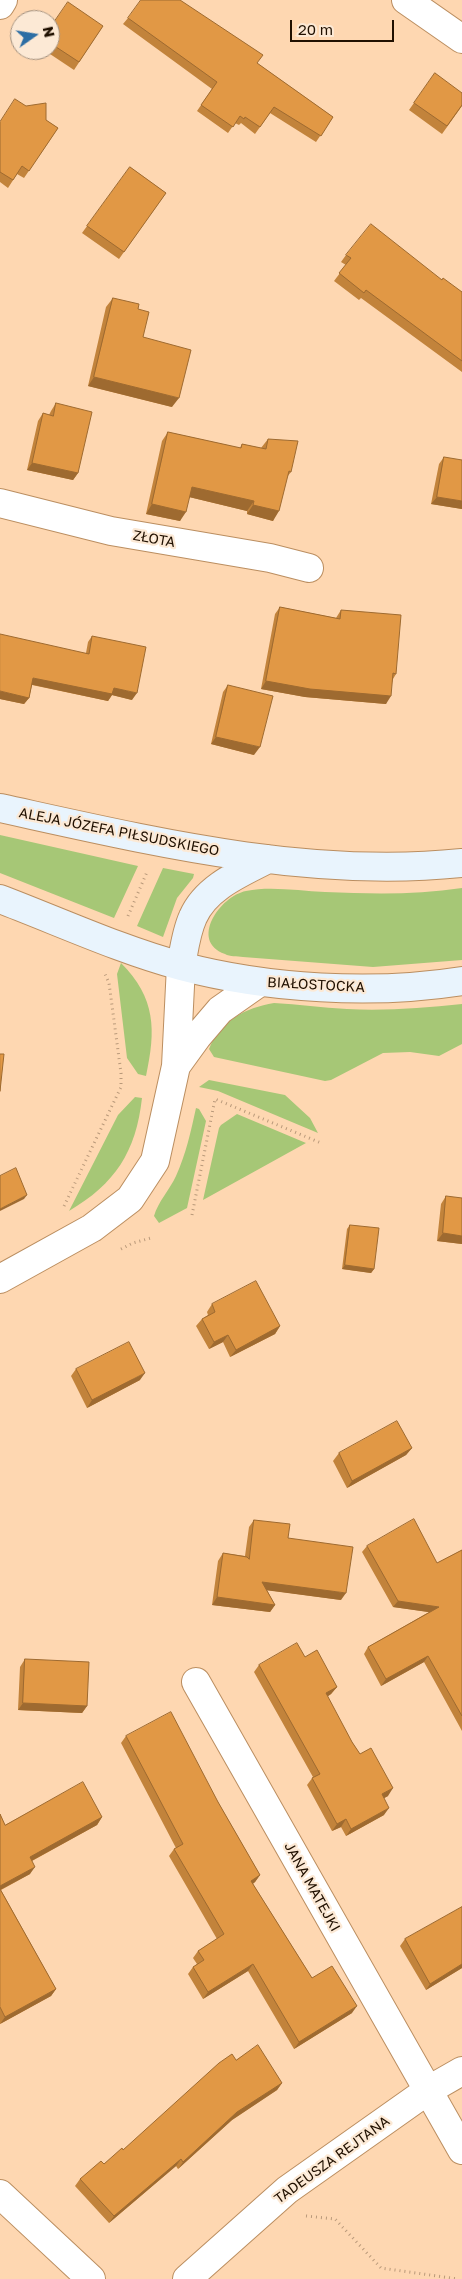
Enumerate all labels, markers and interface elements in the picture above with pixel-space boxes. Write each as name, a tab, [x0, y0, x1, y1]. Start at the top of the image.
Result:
north arrow	[10, 10, 60, 60]
scale bar	[292, 10, 396, 42]
text: 20 m	[298, 20, 333, 38]
text: N	[40, 25, 59, 39]
street label: ZŁOTA	[131, 527, 177, 551]
street label: ALEJA JÓZEFA PIŁSUDSKIEGO	[17, 804, 221, 860]
street label: BIAŁOSTOCKA	[267, 974, 365, 996]
street label: JANA MATEJKI	[281, 1839, 343, 1935]
street label: TADEUSZA REJTANA	[271, 2113, 393, 2207]

